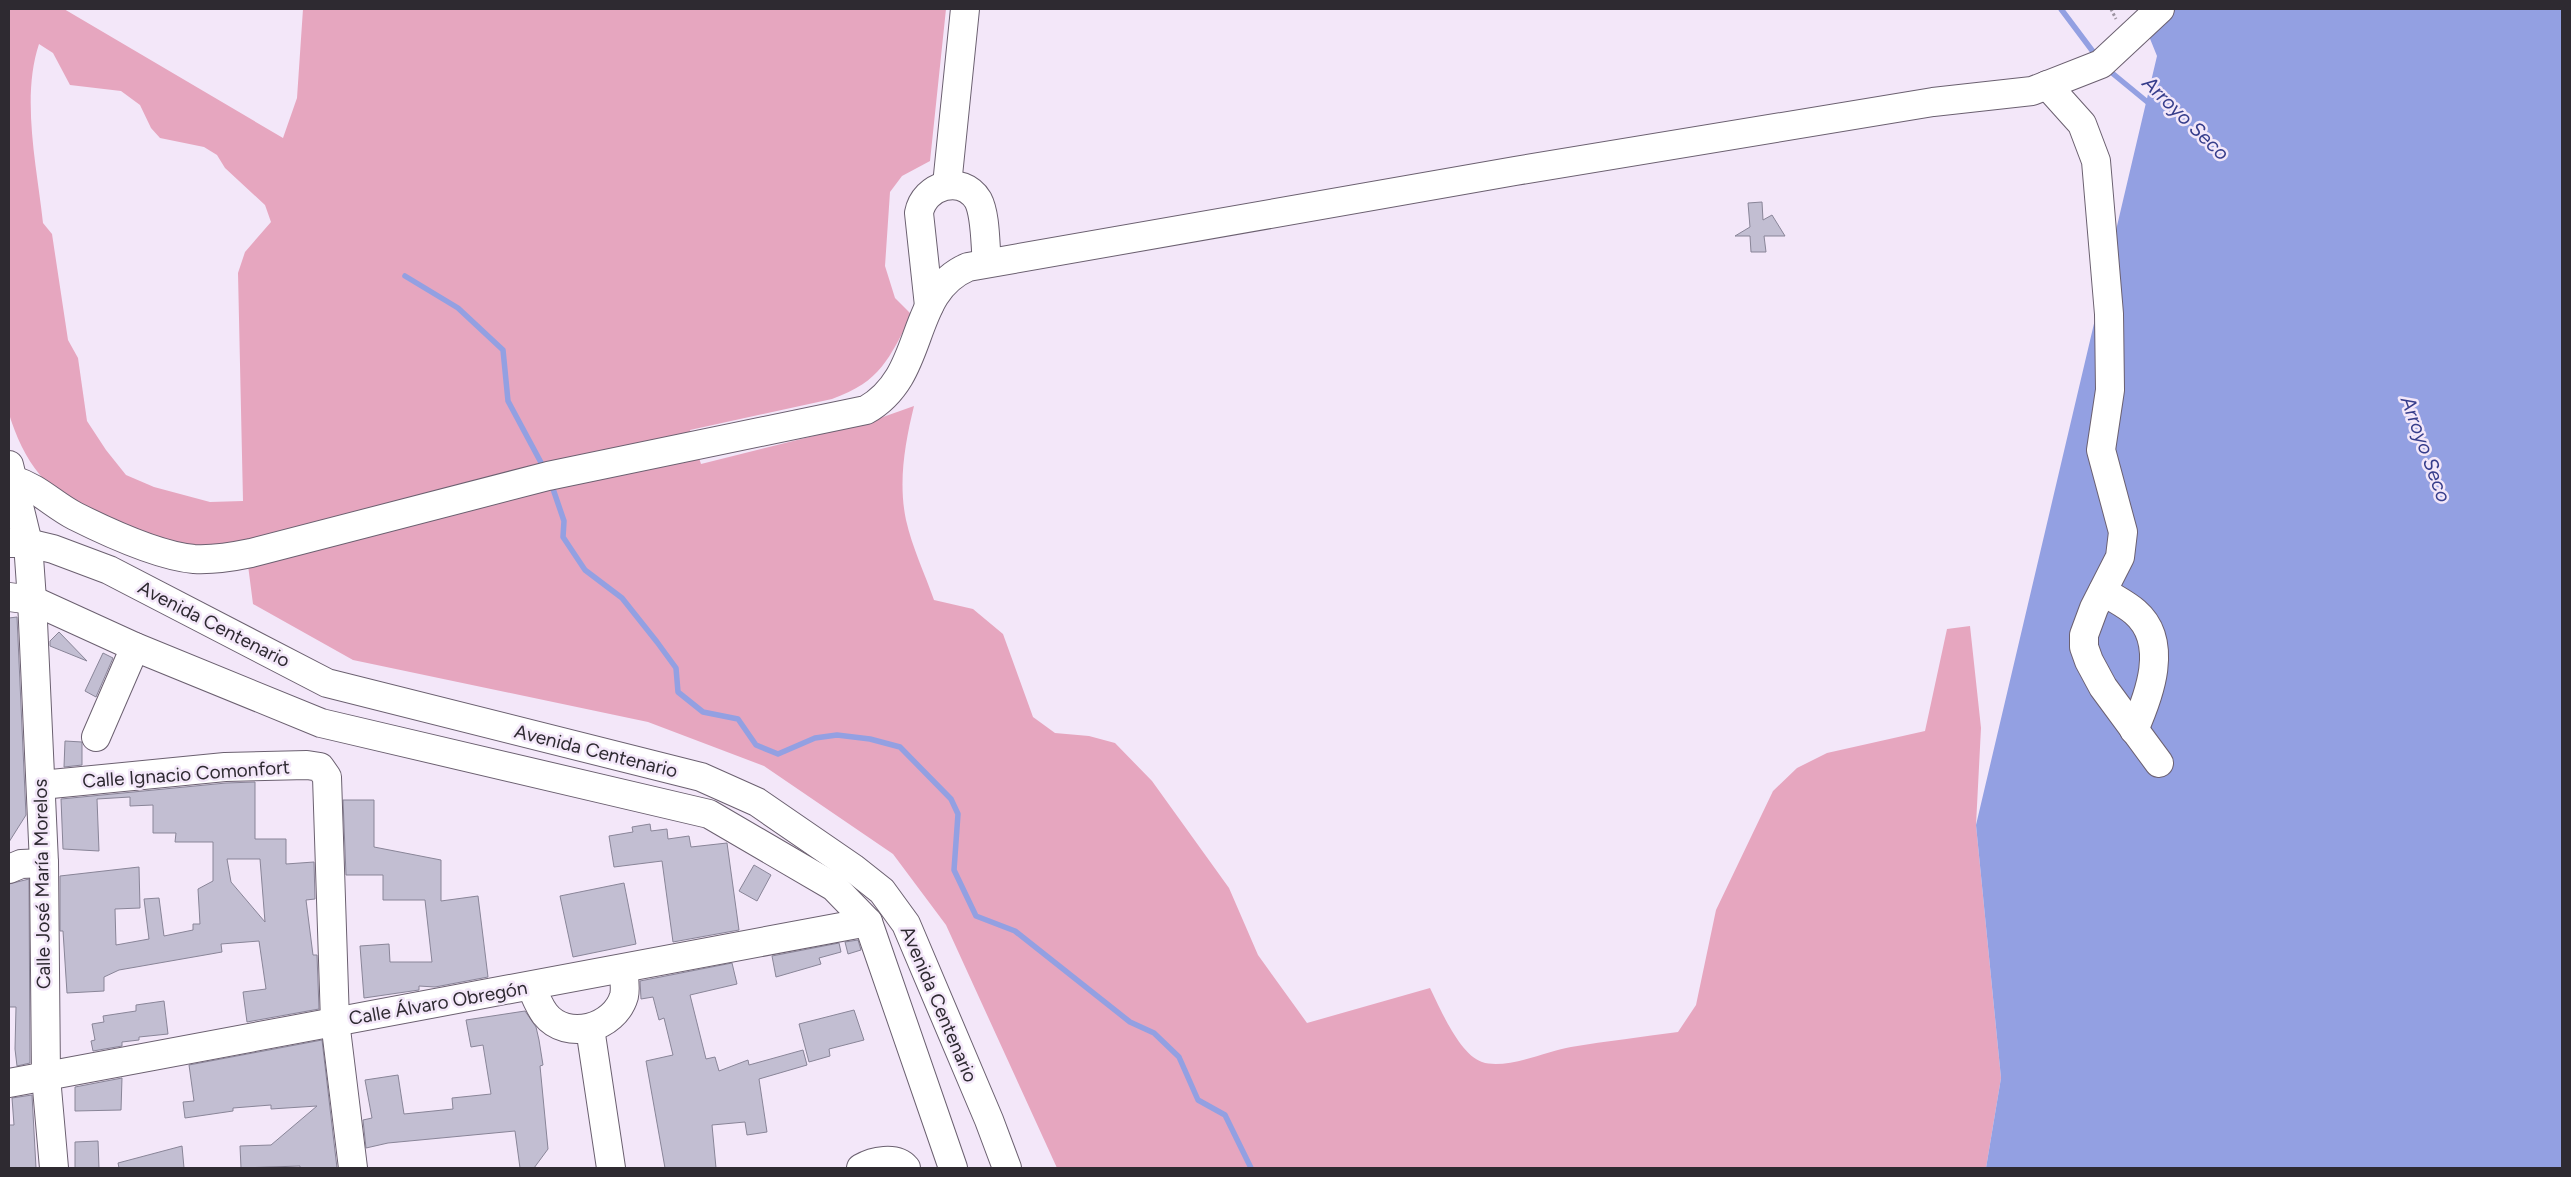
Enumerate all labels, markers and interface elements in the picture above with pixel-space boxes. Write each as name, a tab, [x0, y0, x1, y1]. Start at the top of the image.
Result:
water label: Arroyo Seco	[2137, 70, 2235, 165]
water label: Arroyo Seco	[2395, 392, 2456, 506]
street label: Avenida Centenario	[134, 576, 294, 672]
street label: Avenida Centenario	[512, 720, 680, 782]
street label: Calle Ignacio Comonfort	[81, 755, 291, 793]
street label: Calle José María Morelos	[29, 778, 55, 989]
street label: Avenida Centenario	[896, 922, 982, 1086]
street label: Calle Álvaro Obregón	[347, 976, 529, 1030]

